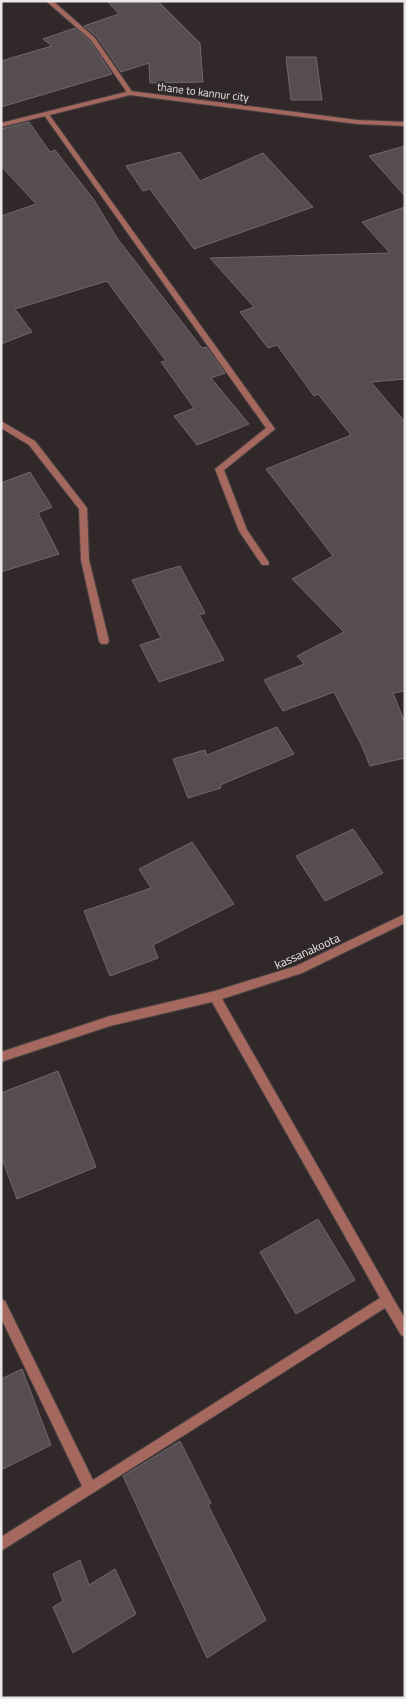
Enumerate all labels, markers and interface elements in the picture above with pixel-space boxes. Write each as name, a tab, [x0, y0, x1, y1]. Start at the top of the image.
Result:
street label: thane to kannur city	[156, 78, 250, 106]
street label: kassanakoota	[271, 928, 343, 974]

